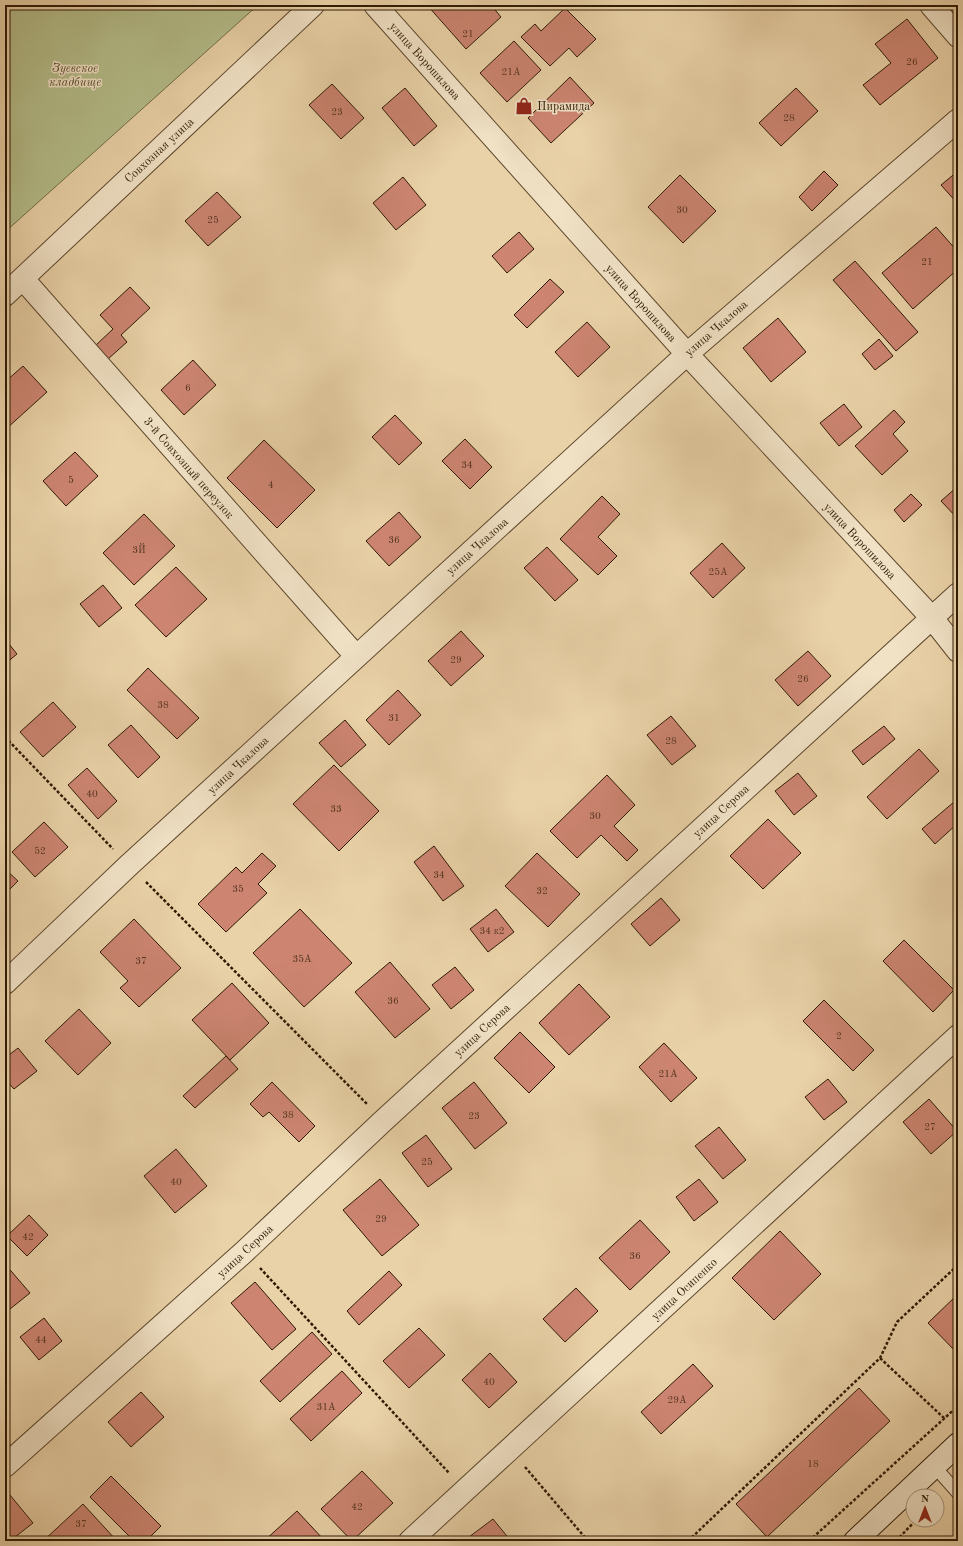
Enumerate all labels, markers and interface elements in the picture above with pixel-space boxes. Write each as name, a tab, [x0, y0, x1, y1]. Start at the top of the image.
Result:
street label: улица Ворошилова	[386, 21, 462, 103]
house number: 21	[462, 29, 474, 39]
house number: 26	[906, 57, 918, 67]
park label: Зуевское кладбище	[49, 62, 101, 89]
house number: 21А	[501, 67, 521, 77]
shop icon: Пирамида	[514, 96, 534, 116]
place label: Пирамида	[537, 101, 590, 113]
house number: 23	[331, 107, 343, 117]
house number: 28	[783, 113, 795, 123]
street label: Совхозная улица	[123, 116, 197, 186]
house number: 30	[676, 205, 688, 215]
house number: 25	[207, 215, 219, 225]
house number: 21	[921, 257, 933, 267]
street label: улица Ворошилова	[602, 263, 678, 345]
street label: улица Чкалова	[683, 298, 750, 359]
house number: 6	[185, 383, 191, 393]
street label: 3-й Совхозный переулок	[141, 416, 235, 522]
house number: 34	[461, 460, 473, 470]
house number: 5	[68, 475, 74, 485]
house number: 4	[268, 480, 274, 490]
street label: улица Ворошилова	[821, 501, 898, 582]
street label: улица Чкалова	[444, 516, 511, 577]
house number: 36	[388, 535, 400, 545]
house number: 3Й	[132, 543, 146, 555]
house number: 25А	[708, 567, 728, 577]
house number: 29	[450, 655, 462, 665]
house number: 26	[797, 674, 809, 684]
house number: 38	[157, 700, 169, 710]
house number: 31	[388, 713, 400, 723]
street label: улица Чкалова	[206, 735, 272, 797]
house number: 28	[665, 736, 677, 746]
street label: улица Серова	[691, 783, 752, 840]
house number: 40	[86, 789, 98, 799]
house number: 33	[330, 804, 342, 814]
house number: 30	[589, 811, 601, 821]
house number: 52	[34, 846, 46, 856]
house number: 34	[433, 870, 445, 880]
house number: 35	[232, 884, 244, 894]
house number: 32	[536, 886, 548, 896]
house number: 34 к2	[479, 926, 505, 936]
house number: 35А	[292, 954, 312, 964]
house number: 37	[135, 956, 147, 966]
house number: 36	[387, 996, 399, 1006]
street label: улица Серова	[452, 1002, 513, 1059]
house number: 2	[836, 1031, 842, 1041]
house number: 21А	[658, 1069, 678, 1079]
house number: 38	[282, 1110, 294, 1120]
house number: 23	[468, 1111, 480, 1121]
house number: 27	[924, 1122, 936, 1132]
house number: 25	[421, 1157, 433, 1167]
house number: 40	[170, 1177, 182, 1187]
house number: 29	[375, 1214, 387, 1224]
street label: улица Серова	[215, 1223, 276, 1280]
house number: 42	[22, 1232, 34, 1242]
house number: 36	[629, 1251, 641, 1261]
street label: улица Осипенко	[650, 1256, 720, 1323]
house number: 44	[35, 1335, 47, 1345]
house number: 40	[483, 1377, 495, 1387]
house number: 29А	[667, 1395, 687, 1405]
house number: 31А	[316, 1402, 336, 1412]
house number: 18	[807, 1459, 819, 1469]
north arrow	[905, 1488, 945, 1528]
text: N	[921, 1494, 930, 1505]
house number: 42	[351, 1502, 363, 1512]
house number: 37	[75, 1519, 87, 1529]

